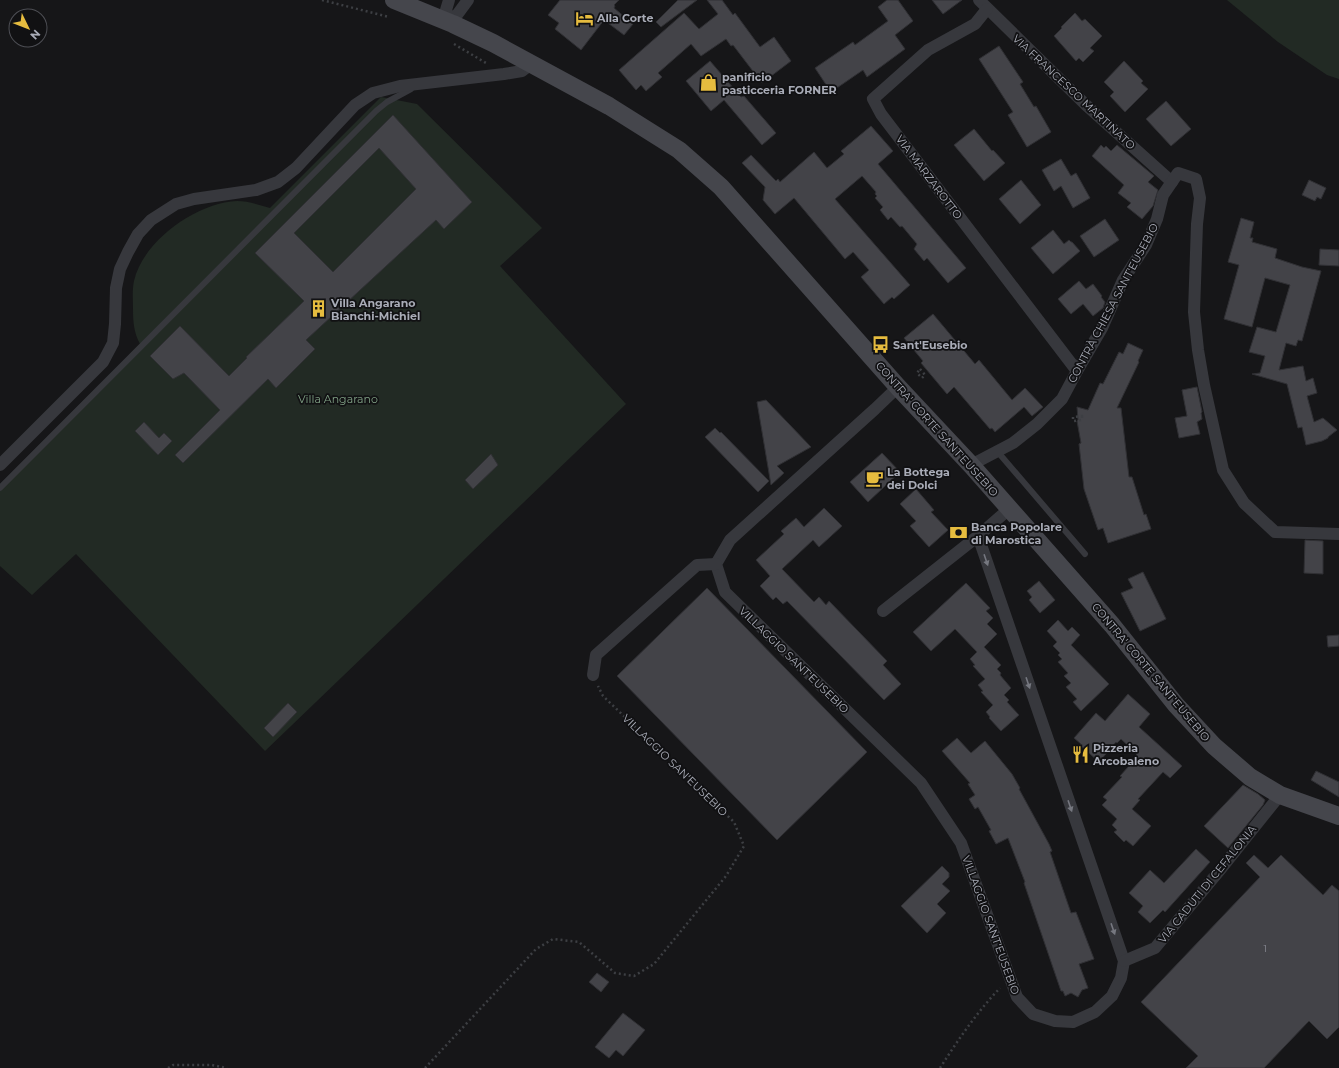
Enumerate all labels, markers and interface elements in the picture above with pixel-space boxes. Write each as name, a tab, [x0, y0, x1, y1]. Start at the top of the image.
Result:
north arrow	[8, 8, 48, 48]
hotel icon: Alla Corte	[574, 8, 594, 28]
place label: Alla Corte	[596, 11, 653, 25]
text: N	[27, 27, 43, 43]
street label: VIA FRANCESCO MARTINATO	[1010, 31, 1138, 153]
place label: panificio pasticceria FORNER	[722, 70, 837, 97]
shop icon: panificio pasticceria FORNER	[699, 73, 719, 93]
street label: VIA MARZAROTTO	[893, 132, 965, 222]
street label: CONTRÀ CHIESA SANT'EUSEBIO	[1065, 221, 1161, 385]
place label: Villa Angarano Bianchi-Michiel	[330, 296, 420, 323]
building icon: Villa Angarano Bianchi-Michiel	[308, 299, 328, 319]
bus stop icon: Sant'Eusebio	[870, 335, 890, 355]
place label: Sant'Eusebio	[893, 338, 968, 352]
street label: CONTRA' CORTE SANT'EUSEBIO	[873, 359, 1001, 499]
park label: Villa Angarano	[298, 392, 378, 406]
place label: La Bottega dei Dolci	[887, 465, 950, 492]
cafe icon: La Bottega dei Dolci	[864, 468, 884, 488]
place label: Banca Popolare di Marostica	[971, 520, 1062, 547]
bank icon: Banca Popolare di Marostica	[948, 523, 968, 543]
one-way arrow	[983, 554, 989, 566]
street label: CONTRA' CORTE SANT'EUSEBIO	[1089, 600, 1213, 744]
street label: VILLAGGIO SANT'EUSEBIO	[736, 604, 852, 716]
one-way arrow	[1025, 677, 1031, 689]
street label: VILLAGGIO SAN'EUSEBIO	[619, 711, 731, 819]
place label: Pizzeria Arcobaleno	[1092, 741, 1159, 768]
restaurant icon: Pizzeria Arcobaleno	[1070, 744, 1090, 764]
one-way arrow	[1068, 800, 1074, 812]
street label: VIA CADUTI DI CEFALONIA	[1155, 822, 1259, 946]
street label: VILLAGGIO SANT'EUSEBIO	[959, 853, 1023, 997]
one-way arrow	[1110, 923, 1116, 935]
house number: 1	[1263, 943, 1267, 954]

